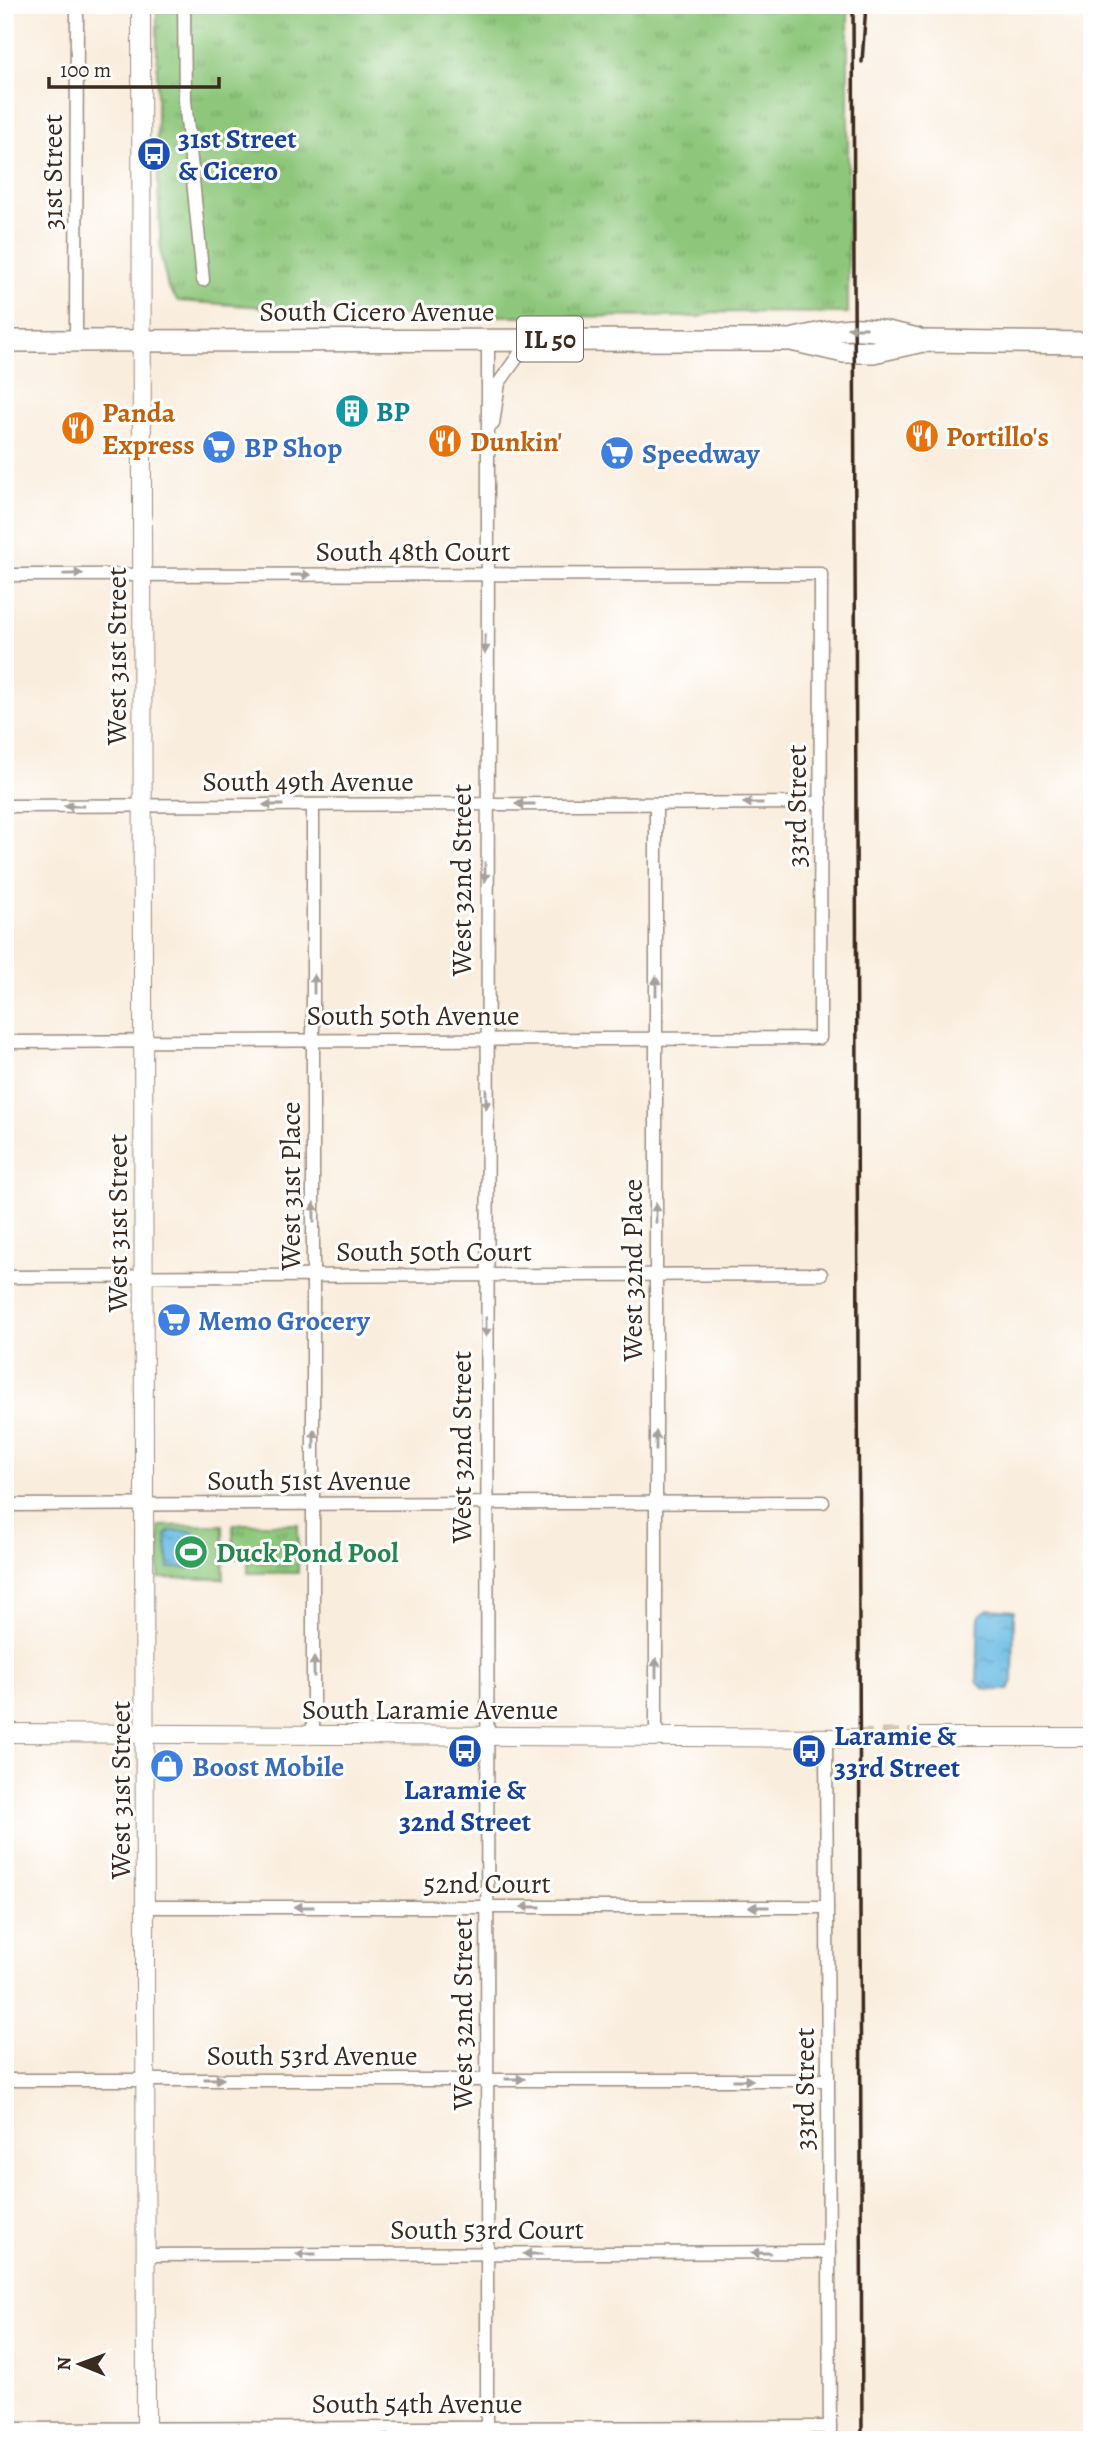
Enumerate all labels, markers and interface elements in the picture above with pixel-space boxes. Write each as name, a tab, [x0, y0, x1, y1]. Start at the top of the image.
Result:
scale bar	[49, 46, 219, 90]
text: 100 m	[60, 56, 111, 84]
street label: 31st Street	[34, 114, 72, 230]
place label: 31st Street & Cicero	[178, 120, 296, 190]
bus stop icon: 31st Street & Cicero	[135, 135, 173, 173]
street label: South Cicero Avenue	[259, 293, 495, 331]
road number: IL 50	[517, 316, 583, 362]
one-way arrow	[845, 322, 867, 334]
building icon: BP	[333, 392, 371, 430]
place label: BP	[376, 393, 410, 431]
place label: Panda Express	[102, 394, 195, 464]
restaurant icon: Panda Express	[59, 409, 97, 447]
restaurant icon: Portillo's	[903, 417, 941, 455]
place label: Portillo's	[946, 418, 1049, 456]
restaurant icon: Dunkin'	[426, 422, 464, 460]
place label: Dunkin'	[470, 423, 562, 461]
supermarket icon: BP Shop	[200, 428, 238, 466]
place label: BP Shop	[244, 429, 342, 467]
supermarket icon: Speedway	[598, 434, 636, 472]
place label: Speedway	[642, 435, 760, 473]
street label: South 48th Court	[315, 533, 511, 571]
street label: West 31st Street	[98, 567, 136, 746]
one-way arrow	[63, 568, 85, 580]
one-way arrow	[290, 569, 312, 581]
one-way arrow	[479, 633, 491, 655]
street label: 33rd Street	[778, 744, 816, 868]
street label: South 49th Avenue	[202, 763, 414, 801]
street label: West 32nd Street	[443, 784, 481, 977]
one-way arrow	[741, 797, 763, 809]
one-way arrow	[514, 798, 536, 810]
one-way arrow	[262, 799, 284, 811]
one-way arrow	[63, 800, 85, 812]
one-way arrow	[479, 861, 491, 883]
one-way arrow	[308, 973, 320, 995]
one-way arrow	[650, 975, 662, 997]
street label: South 50th Avenue	[306, 997, 520, 1035]
one-way arrow	[480, 1088, 492, 1110]
street label: West 31st Place	[272, 1101, 310, 1272]
street label: West 31st Street	[99, 1134, 137, 1313]
street label: West 32nd Place	[614, 1179, 652, 1362]
one-way arrow	[308, 1200, 320, 1222]
one-way arrow	[650, 1202, 662, 1224]
street label: South 50th Court	[336, 1233, 532, 1271]
supermarket icon: Memo Grocery	[155, 1301, 193, 1339]
place label: Memo Grocery	[198, 1302, 371, 1340]
one-way arrow	[480, 1316, 492, 1338]
street label: West 32nd Street	[443, 1351, 481, 1544]
one-way arrow	[309, 1428, 320, 1450]
one-way arrow	[650, 1430, 662, 1452]
street label: South 51st Avenue	[207, 1462, 411, 1500]
sports icon: Duck Pond Pool	[172, 1533, 210, 1571]
place label: Duck Pond Pool	[216, 1534, 399, 1572]
one-way arrow	[308, 1655, 320, 1677]
one-way arrow	[650, 1657, 662, 1679]
street label: South Laramie Avenue	[302, 1691, 558, 1729]
street label: West 31st Street	[102, 1701, 140, 1880]
place label: Laramie & 33rd Street	[834, 1717, 960, 1787]
bus stop icon: Laramie & 32nd Street	[446, 1732, 484, 1770]
bus stop icon: Laramie & 33rd Street	[790, 1732, 828, 1770]
shop icon: Boost Mobile	[148, 1747, 186, 1785]
place label: Boost Mobile	[192, 1748, 344, 1786]
place label: Laramie & 32nd Street	[399, 1771, 531, 1841]
street label: 52nd Court	[423, 1865, 551, 1903]
one-way arrow	[293, 1901, 315, 1913]
one-way arrow	[520, 1901, 542, 1913]
one-way arrow	[748, 1901, 770, 1913]
street label: West 32nd Street	[444, 1918, 482, 2111]
street label: 33rd Street	[786, 2027, 824, 2151]
street label: South 53rd Avenue	[206, 2037, 418, 2075]
one-way arrow	[204, 2073, 226, 2085]
one-way arrow	[505, 2073, 527, 2085]
one-way arrow	[732, 2074, 754, 2086]
street label: South 53rd Court	[390, 2211, 584, 2249]
one-way arrow	[749, 2247, 771, 2259]
one-way arrow	[522, 2248, 544, 2259]
one-way arrow	[294, 2249, 316, 2260]
north arrow	[46, 2330, 116, 2400]
text: N	[51, 2356, 77, 2371]
street label: South 54th Avenue	[312, 2385, 522, 2423]

